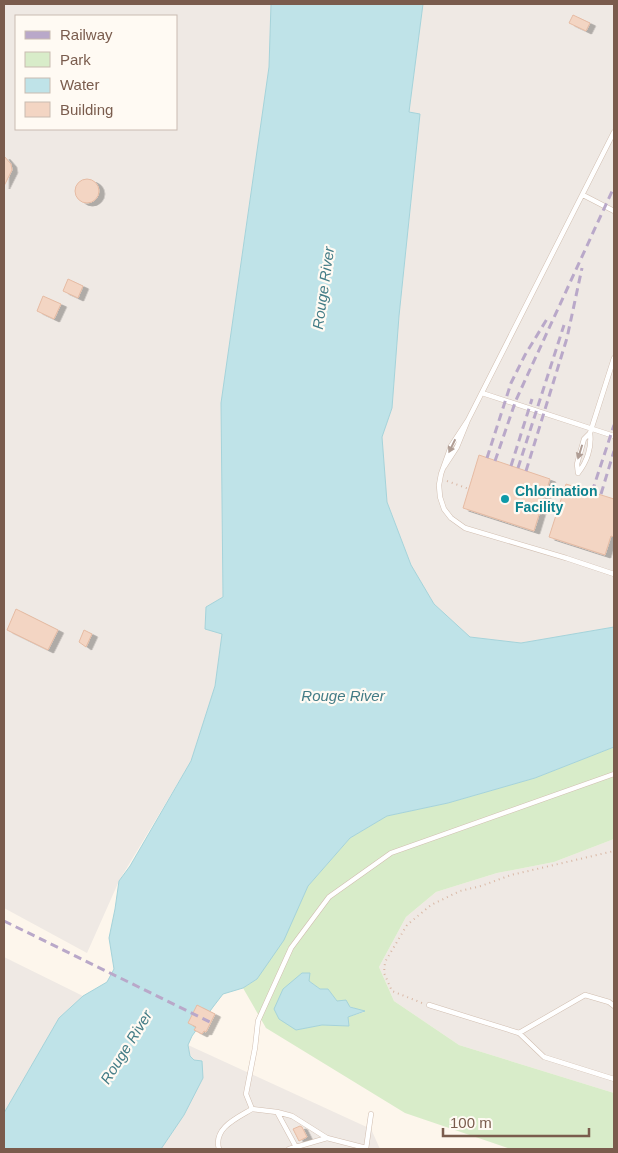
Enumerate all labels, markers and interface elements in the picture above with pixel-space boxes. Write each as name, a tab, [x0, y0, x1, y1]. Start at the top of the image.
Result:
legend	[15, 15, 178, 130]
text: Railway	[60, 26, 113, 43]
text: Park	[60, 51, 91, 68]
text: Water	[60, 76, 99, 93]
text: Building	[60, 101, 113, 118]
water label: Rouge River	[309, 245, 337, 330]
one-way arrow	[448, 439, 456, 453]
one-way arrow	[576, 445, 584, 460]
place label: Chlorination Facility	[515, 483, 597, 515]
marker: Chlorination Facility	[499, 493, 511, 505]
water label: Rouge River	[301, 687, 386, 704]
water label: Rouge River	[97, 1006, 156, 1087]
scale bar	[443, 1106, 589, 1138]
text: 100 m	[450, 1114, 492, 1131]

